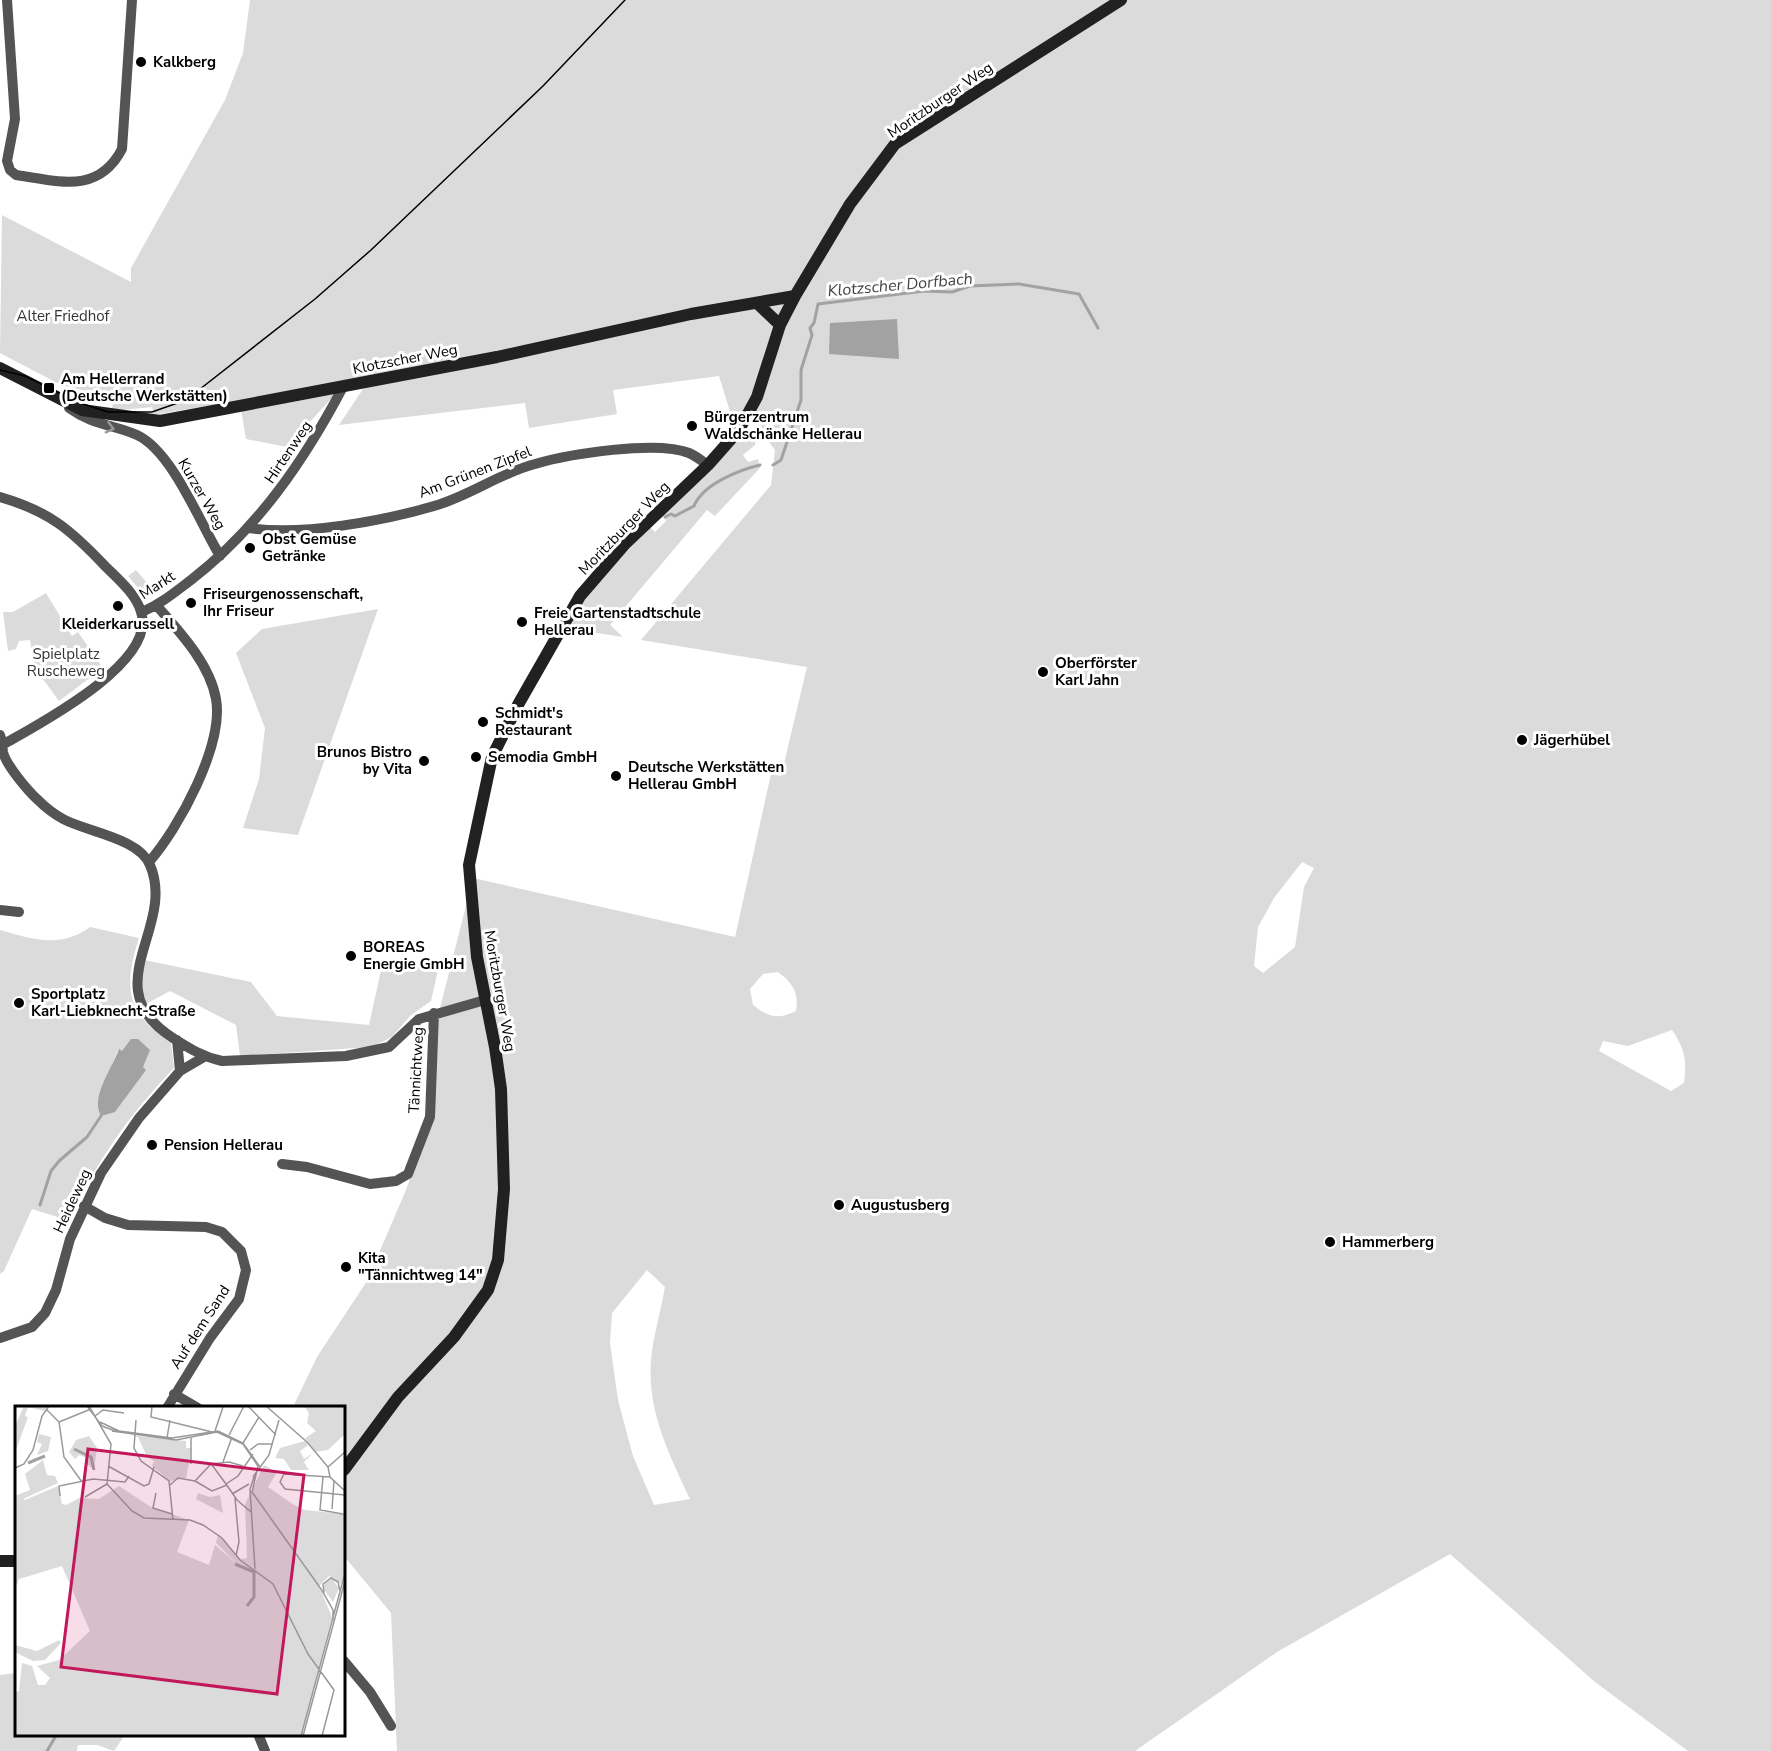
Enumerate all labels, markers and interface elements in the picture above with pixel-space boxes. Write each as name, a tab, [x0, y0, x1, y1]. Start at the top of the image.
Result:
place label: Kalkberg	[153, 52, 216, 72]
marker: Kalkberg	[134, 55, 148, 69]
street label: Moritzburger Weg	[883, 57, 997, 143]
water label: Klotzscher Dorfbach	[827, 268, 974, 302]
park label: Alter Friedhof	[16, 306, 111, 326]
street label: Klotzscher Weg	[351, 339, 459, 379]
place label: Am Hellerrand (Deutsche Werkstätten)	[61, 369, 228, 406]
marker: Am Hellerrand (Deutsche Werkstätten)	[42, 381, 56, 395]
place label: Bürgerzentrum Waldschänke Hellerau	[704, 407, 862, 444]
street label: Hirtenweg	[260, 417, 316, 487]
marker: Bürgerzentrum Waldschänke Hellerau	[685, 419, 699, 433]
one-way arrow	[105, 421, 115, 433]
street label: Am Grünen Zipfel	[416, 441, 535, 503]
street label: Kurzer Weg	[173, 455, 231, 533]
street label: Moritzburger Weg	[574, 477, 674, 579]
place label: Obst Gemüse Getränke	[262, 529, 356, 566]
marker: Obst Gemüse Getränke	[243, 541, 257, 555]
street label: Markt	[135, 566, 179, 604]
place label: Friseurgenossenschaft, Ihr Friseur	[203, 584, 363, 621]
marker: Friseurgenossenschaft, Ihr Friseur	[184, 596, 198, 610]
marker: Kleiderkarussell	[111, 599, 125, 613]
place label: Freie Gartenstadtschule Hellerau	[534, 603, 701, 640]
place label: Kleiderkarussell	[62, 614, 175, 634]
marker: Freie Gartenstadtschule Hellerau	[515, 615, 529, 629]
park label: Spielplatz Ruscheweg	[27, 644, 105, 681]
place label: Oberförster Karl Jahn	[1055, 653, 1137, 690]
marker: Oberförster Karl Jahn	[1036, 665, 1050, 679]
place label: Schmidt's Restaurant	[495, 703, 572, 740]
marker: Schmidt's Restaurant	[476, 715, 490, 729]
place label: Jägerhübel	[1533, 730, 1610, 750]
marker: Jägerhübel	[1515, 733, 1529, 747]
place label: Brunos Bistro by Vita	[317, 742, 412, 779]
place label: Semodia GmbH	[488, 747, 597, 767]
marker: Semodia GmbH	[469, 750, 483, 764]
marker: Brunos Bistro by Vita	[417, 754, 431, 768]
place label: Deutsche Werkstätten Hellerau GmbH	[628, 757, 784, 794]
marker: Deutsche Werkstätten Hellerau GmbH	[609, 769, 623, 783]
street label: Moritzburger Weg	[479, 929, 521, 1053]
place label: BOREAS Energie GmbH	[363, 937, 464, 974]
marker: BOREAS Energie GmbH	[344, 949, 358, 963]
place label: Sportplatz Karl-Liebknecht-Straße	[31, 984, 195, 1021]
marker: Sportplatz Karl-Liebknecht-Straße	[12, 996, 26, 1010]
street label: Tännichtweg	[404, 1026, 428, 1114]
place label: Pension Hellerau	[164, 1135, 283, 1155]
marker: Pension Hellerau	[145, 1138, 159, 1152]
street label: Heideweg	[48, 1166, 96, 1236]
place label: Augustusberg	[851, 1195, 950, 1215]
marker: Augustusberg	[832, 1198, 846, 1212]
place label: Hammerberg	[1342, 1232, 1434, 1252]
marker: Hammerberg	[1323, 1235, 1337, 1249]
place label: Kita "Tännichtweg 14"	[358, 1248, 483, 1285]
marker: Kita "Tännichtweg 14"	[339, 1260, 353, 1274]
street label: Auf dem Sand	[165, 1281, 235, 1373]
inset map	[15, 1406, 345, 1736]

